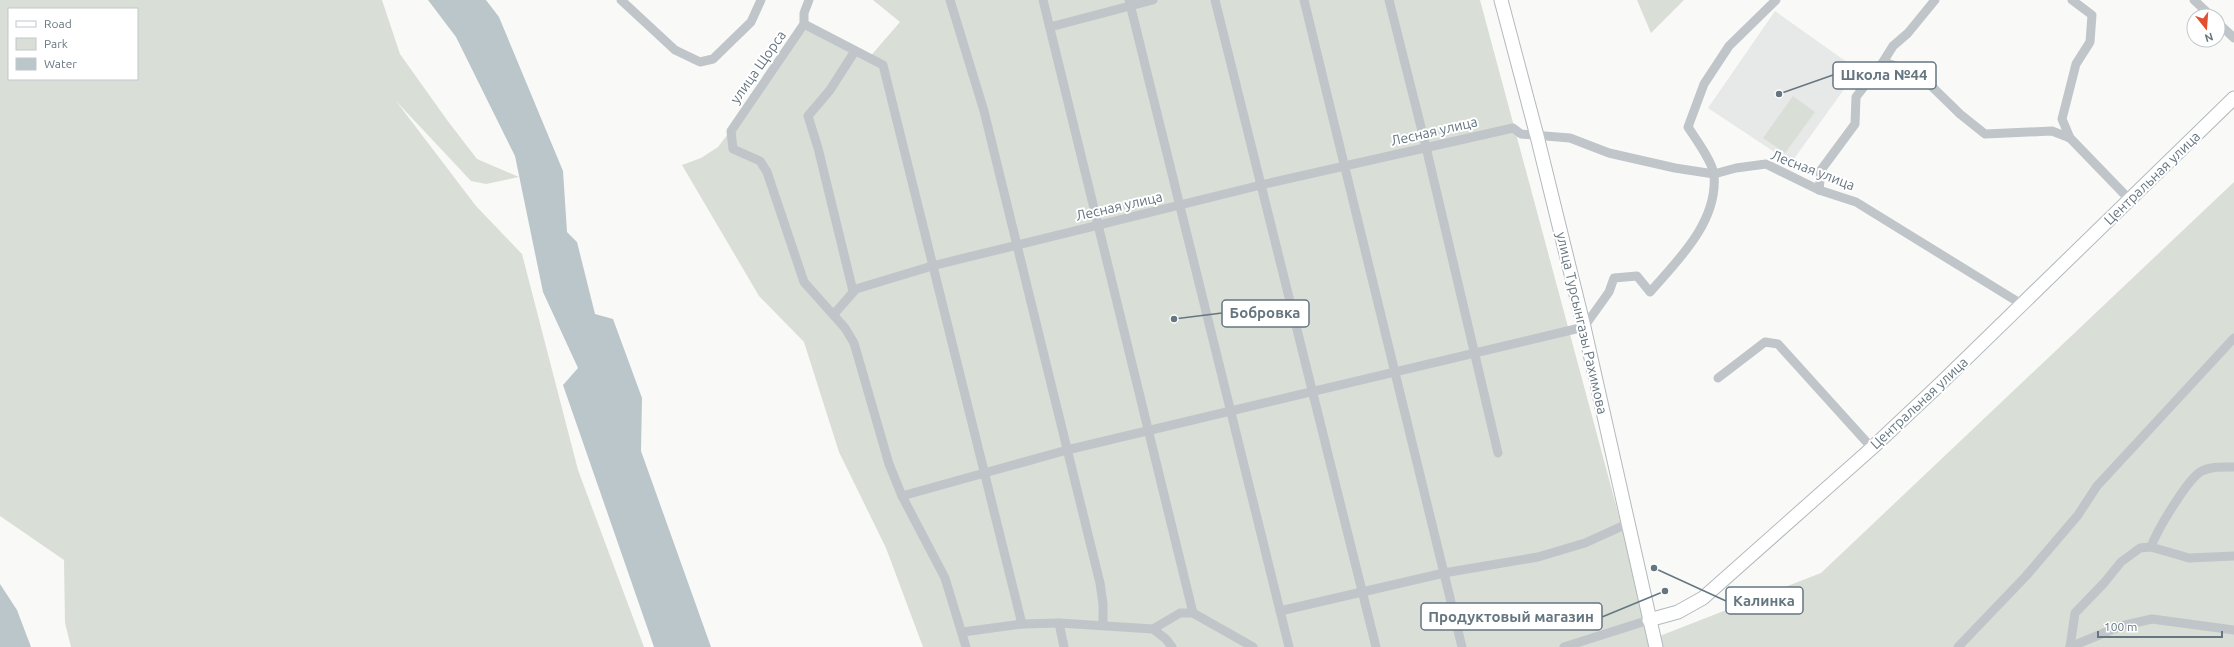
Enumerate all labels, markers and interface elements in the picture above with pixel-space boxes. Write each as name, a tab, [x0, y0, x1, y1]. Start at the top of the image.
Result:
legend	[8, 8, 138, 80]
north arrow	[2186, 8, 2226, 48]
text: Road	[44, 17, 72, 30]
street label: улица Щорса	[727, 27, 789, 107]
text: N	[2203, 31, 2215, 45]
text: Park	[44, 37, 68, 50]
text: Water	[44, 57, 77, 70]
callout: Школа №44	[1833, 62, 1936, 89]
text: Школа №44	[1841, 66, 1927, 83]
street label: Лесная улица	[1389, 113, 1479, 149]
street label: Центральная улица	[2101, 128, 2203, 228]
street label: Лесная улица	[1769, 147, 1857, 193]
street label: Лесная улица	[1074, 188, 1164, 224]
street label: улица Турсынгазы Рахимова	[1553, 230, 1611, 416]
callout: Бобровка	[1222, 300, 1309, 327]
text: Бобровка	[1230, 304, 1300, 321]
street label: Центральная улица	[1867, 354, 1971, 452]
callout: Калинка	[1726, 587, 1803, 614]
text: Калинка	[1733, 592, 1795, 609]
callout: Продуктовый магазин	[1421, 603, 1602, 630]
text: Продуктовый магазин	[1428, 608, 1594, 625]
scale bar	[2098, 613, 2222, 639]
text: 100 m	[2104, 620, 2137, 633]

